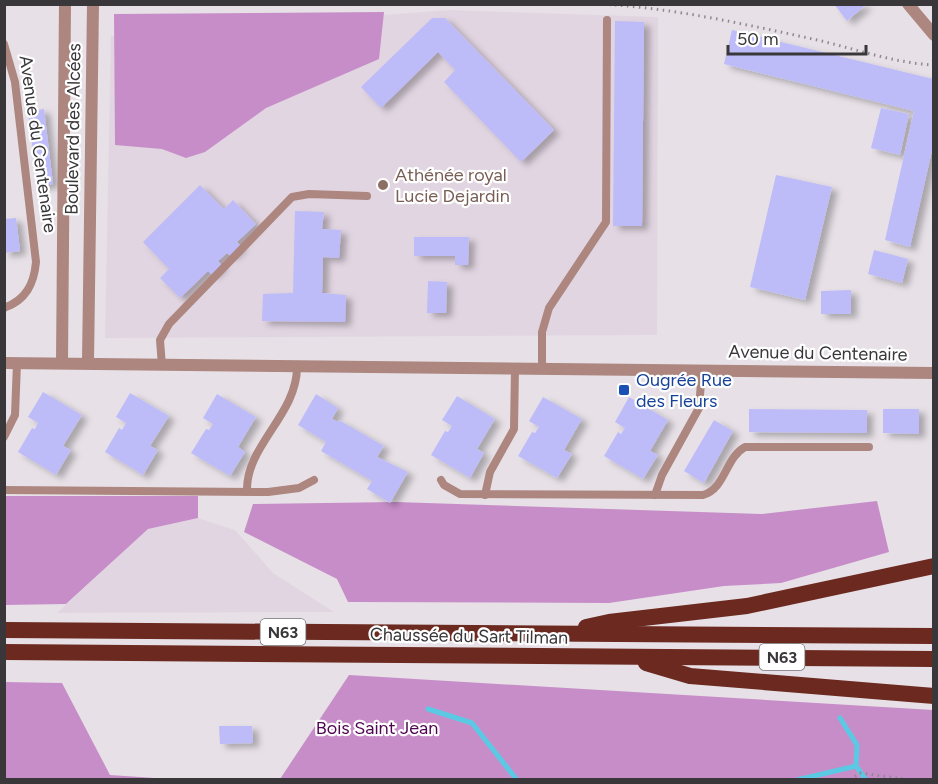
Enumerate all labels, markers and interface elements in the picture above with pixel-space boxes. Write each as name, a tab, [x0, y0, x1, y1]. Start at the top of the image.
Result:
scale bar	[728, 18, 866, 56]
text: 50 m	[737, 28, 779, 50]
street label: Boulevard des Alcées	[61, 43, 85, 215]
street label: Avenue du Centenaire	[15, 54, 61, 234]
place label: Athénée royal Lucie Dejardin	[395, 164, 510, 207]
marker: Athénée royal Lucie Dejardin	[376, 178, 390, 192]
street label: Avenue du Centenaire	[728, 340, 908, 366]
place label: Ougrée Rue des Fleurs	[636, 369, 732, 412]
marker: Ougrée Rue des Fleurs	[617, 383, 631, 397]
road number: N63	[260, 619, 306, 645]
street label: Chaussée du Sart Tilman	[370, 623, 568, 649]
road number: N63	[760, 644, 804, 670]
park label: Bois Saint Jean	[316, 717, 438, 739]

